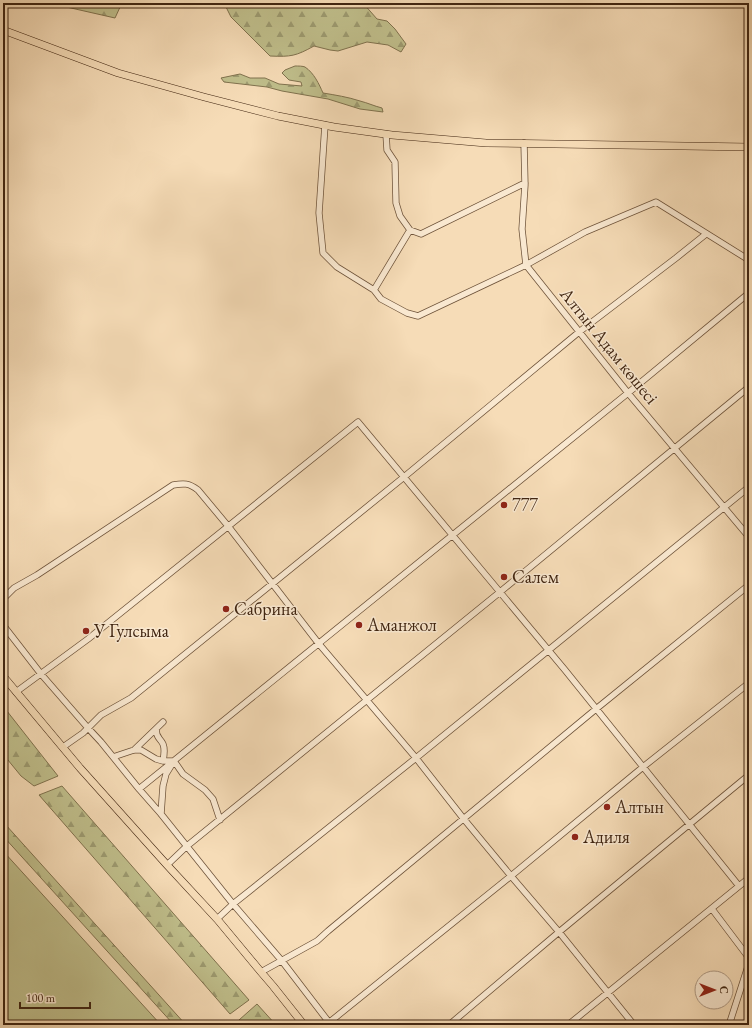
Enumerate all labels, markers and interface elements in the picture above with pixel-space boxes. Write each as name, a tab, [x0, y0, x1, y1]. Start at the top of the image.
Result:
street label: Алтын Адам көшесі	[555, 282, 664, 409]
place label: 777	[512, 493, 538, 516]
marker: 777	[499, 500, 509, 510]
place label: Салем	[512, 565, 560, 588]
marker: Салем	[499, 572, 509, 582]
place label: Сабрина	[234, 597, 298, 620]
marker: Сабрина	[221, 604, 231, 614]
place label: Аманжол	[366, 613, 437, 636]
place label: У Гулсыма	[93, 619, 170, 642]
marker: Аманжол	[354, 620, 364, 630]
marker: У Гулсыма	[81, 626, 91, 636]
place label: Алтын	[614, 795, 664, 818]
marker: Алтын	[602, 802, 612, 812]
place label: Адиля	[582, 825, 630, 848]
marker: Адиля	[570, 832, 580, 842]
north arrow	[694, 970, 734, 1010]
scale bar	[20, 984, 90, 1010]
text: С	[717, 986, 731, 994]
text: 100 m	[26, 990, 56, 1006]

